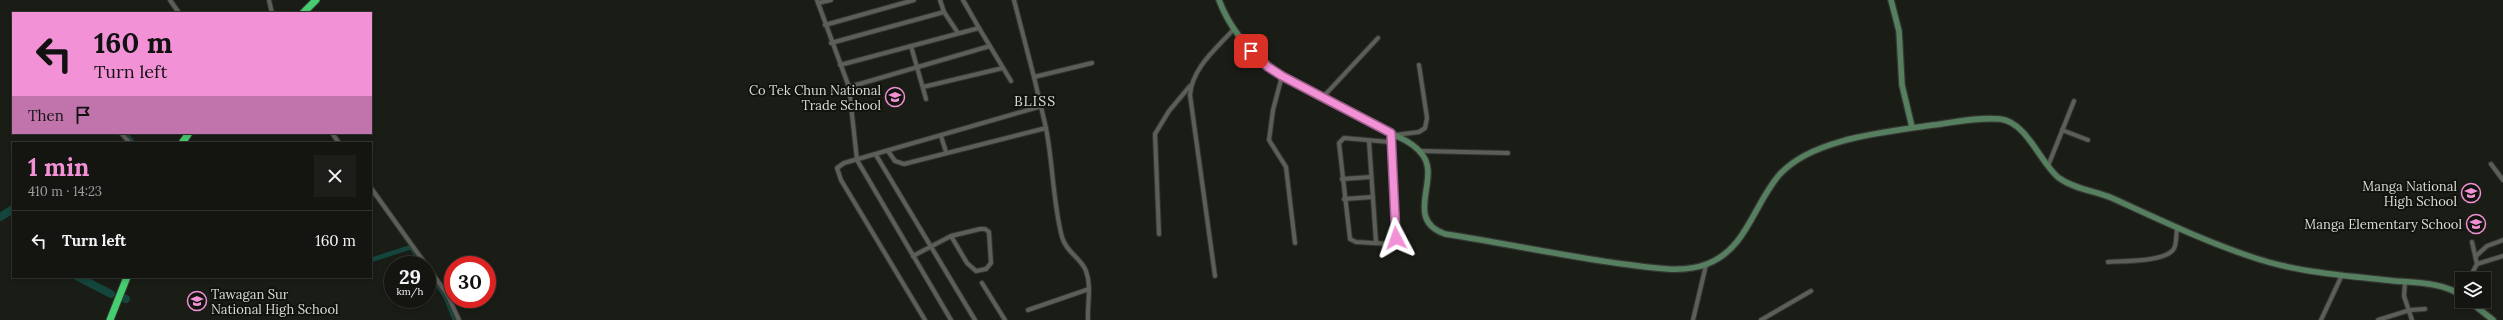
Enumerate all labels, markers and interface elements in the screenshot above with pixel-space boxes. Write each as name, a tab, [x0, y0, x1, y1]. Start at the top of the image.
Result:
text: 160 m	[94, 25, 172, 61]
icon: left	[28, 28, 80, 80]
pin	[1234, 34, 1268, 68]
icon: arrive	[1240, 40, 1262, 62]
text: Turn left	[94, 60, 167, 83]
place label: Co Tek Chun National Trade School	[749, 82, 881, 114]
school or university icon: Co Tek Chun National Trade School	[884, 86, 906, 108]
district label: BLISS	[1014, 92, 1056, 110]
icon: arrive	[72, 104, 94, 126]
text: Then	[28, 106, 64, 125]
text: 1 min	[28, 152, 89, 183]
button: close	[314, 155, 356, 197]
place label: Manga National High School	[2362, 178, 2457, 210]
school or university icon: Manga National High School	[2460, 182, 2482, 204]
text: 410 m · 14:23	[28, 183, 102, 200]
school or university icon: Manga Elementary School	[2465, 213, 2487, 235]
place label: Manga Elementary School	[2304, 216, 2462, 233]
position arrow	[1375, 217, 1417, 259]
icon: left	[28, 230, 50, 252]
text: Turn left	[62, 231, 126, 250]
text: 160 m	[315, 231, 356, 250]
speed limit sign: 30	[444, 256, 496, 308]
text: 29	[399, 264, 421, 289]
map controls	[2455, 272, 2491, 308]
button: layers	[2455, 272, 2491, 308]
text: km/h	[396, 285, 424, 298]
place label: Tawagan Sur National High School	[211, 286, 339, 318]
school or university icon: Tawagan Sur National High School	[186, 290, 208, 312]

